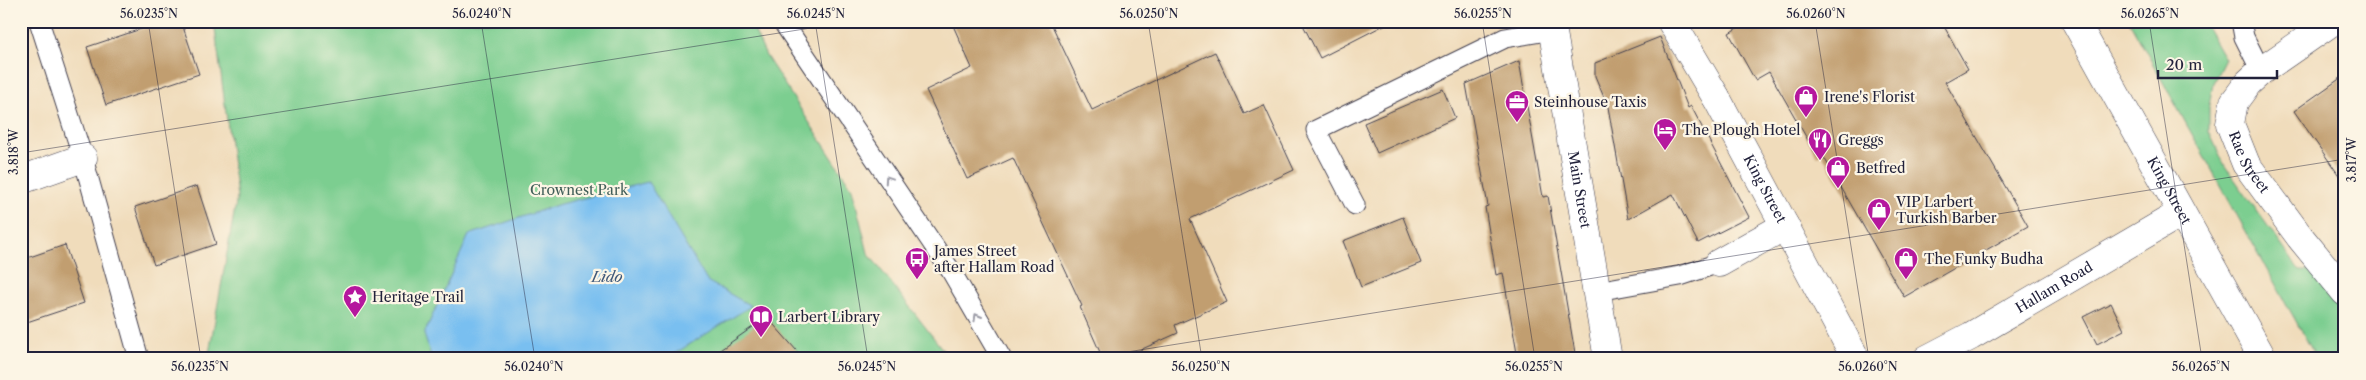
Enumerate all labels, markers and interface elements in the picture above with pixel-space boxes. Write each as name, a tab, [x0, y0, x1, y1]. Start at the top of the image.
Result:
text: 56.0235°N	[120, 6, 178, 21]
text: 56.0240°N	[452, 6, 512, 21]
text: 56.0245°N	[787, 6, 845, 21]
text: 56.0250°N	[1119, 6, 1179, 21]
text: 56.0255°N	[1454, 6, 1512, 21]
text: 56.0260°N	[1786, 6, 1846, 21]
text: 56.0265°N	[2121, 6, 2179, 21]
scale bar	[2158, 48, 2277, 80]
text: 20 m	[2166, 55, 2202, 74]
shop icon: Irene's Florist	[1793, 84, 1819, 118]
place label: Irene's Florist	[1824, 88, 1915, 106]
office icon: Steinhouse Taxis	[1504, 89, 1530, 123]
place label: Steinhouse Taxis	[1534, 93, 1647, 111]
hotel icon: The Plough Hotel	[1652, 117, 1678, 151]
place label: The Plough Hotel	[1682, 121, 1801, 139]
restaurant icon: Greggs	[1807, 127, 1833, 161]
text: 3.818°W	[6, 128, 21, 175]
street label: Rae Street	[2225, 128, 2274, 197]
place label: Greggs	[1838, 131, 1884, 149]
text: 3.817°W	[2344, 137, 2359, 182]
street label: Main Street	[1564, 150, 1595, 230]
street label: King Street	[1739, 152, 1791, 226]
street label: King Street	[2143, 153, 2195, 228]
shop icon: Betfred	[1825, 155, 1851, 189]
place label: Betfred	[1856, 159, 1906, 177]
one-way arrow	[885, 175, 895, 184]
park label: Crownest Park	[530, 181, 629, 199]
place label: VIP Larbert Turkish Barber	[1895, 193, 1997, 227]
shop icon: VIP Larbert Turkish Barber	[1866, 197, 1892, 231]
place label: James Street after Hallam Road	[932, 242, 1055, 276]
bus stop icon: James Street after Hallam Road	[904, 246, 930, 280]
shop icon: The Funky Budha	[1893, 246, 1919, 280]
place label: The Funky Budha	[1924, 250, 2044, 268]
street label: Hallam Road	[2012, 257, 2096, 317]
water label: Lido	[590, 267, 623, 286]
place icon: Heritage Trail	[342, 284, 368, 318]
place label: Heritage Trail	[372, 288, 464, 306]
library icon: Larbert Library	[748, 304, 774, 338]
place label: Larbert Library	[778, 308, 880, 326]
one-way arrow	[974, 313, 984, 322]
text: 56.0235°N	[171, 359, 229, 374]
text: 56.0240°N	[504, 359, 564, 374]
text: 56.0245°N	[838, 359, 896, 374]
text: 56.0250°N	[1171, 359, 1231, 374]
text: 56.0255°N	[1505, 359, 1563, 374]
text: 56.0260°N	[1838, 359, 1898, 374]
text: 56.0265°N	[2172, 359, 2230, 374]

